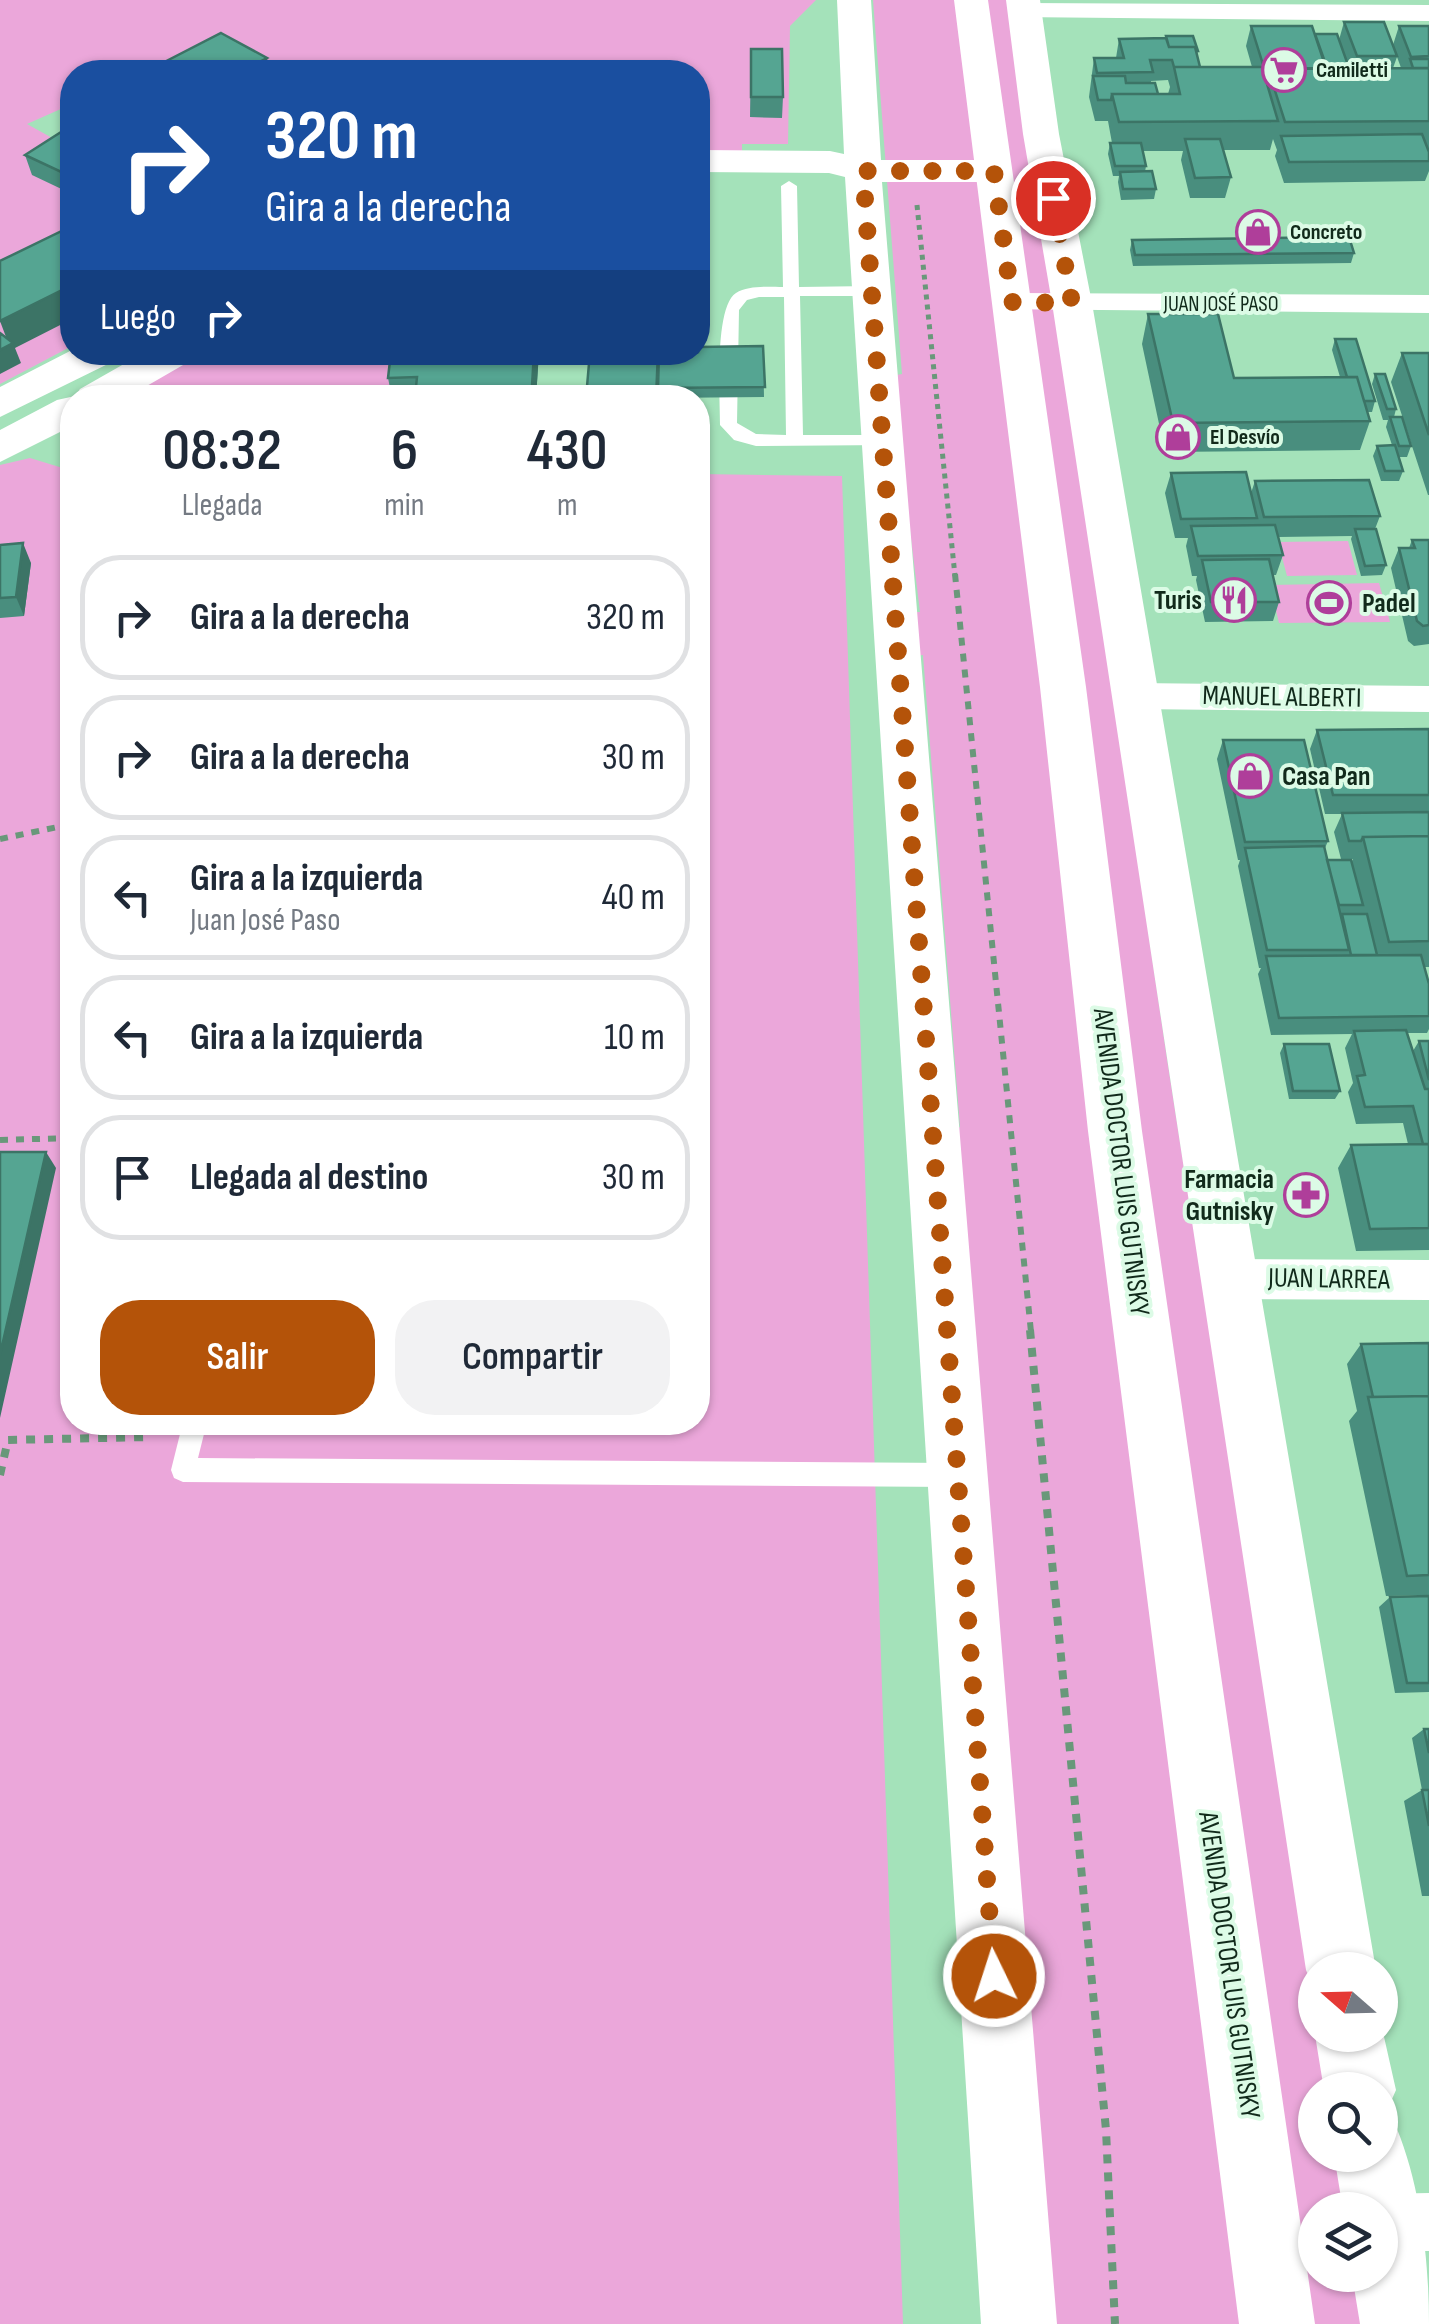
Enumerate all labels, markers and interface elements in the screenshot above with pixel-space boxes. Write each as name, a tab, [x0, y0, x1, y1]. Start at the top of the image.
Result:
supermarket icon: Camiletti	[1261, 47, 1307, 93]
place label: Camiletti	[1316, 57, 1388, 84]
text: 320 m	[265, 95, 418, 179]
icon: right	[100, 100, 230, 230]
pin	[1011, 156, 1096, 241]
icon: arrive	[1026, 171, 1081, 226]
text: Gira a la derecha	[265, 180, 512, 235]
shop icon: Concreto	[1235, 209, 1281, 255]
place label: Concreto	[1290, 219, 1362, 246]
icon: right	[196, 290, 251, 345]
street label: JUAN JOSÉ PASO	[1163, 291, 1279, 318]
text: Luego	[100, 295, 176, 340]
shop icon: El Desvío	[1155, 414, 1201, 460]
text: 08:32	[162, 415, 282, 487]
text: 6	[391, 415, 418, 487]
text: 430	[527, 415, 608, 487]
place label: El Desvío	[1210, 424, 1280, 451]
text: Llegada	[182, 486, 263, 525]
text: min	[384, 486, 424, 525]
text: m	[557, 486, 577, 525]
restaurant icon: Turis	[1211, 577, 1257, 623]
sports icon: Padel	[1306, 580, 1352, 626]
place label: Turis	[1154, 584, 1202, 617]
place label: Padel	[1362, 587, 1416, 620]
icon: right	[105, 590, 160, 645]
text: Gira a la derecha	[190, 595, 410, 640]
text: 320 m	[586, 595, 665, 640]
street label: MANUEL ALBERTI	[1202, 679, 1362, 715]
icon: right	[105, 730, 160, 785]
text: Gira a la derecha	[190, 735, 410, 780]
text: 30 m	[602, 735, 665, 780]
shop icon: Casa Pan	[1227, 753, 1273, 799]
place label: Casa Pan	[1282, 760, 1370, 793]
text: Gira a la izquierda	[190, 856, 423, 901]
icon: left	[105, 870, 160, 925]
text: 40 m	[602, 875, 665, 920]
text: Juan José Paso	[190, 901, 341, 940]
street label: AVENIDA DOCTOR LUIS GUTNISKY	[1086, 1005, 1156, 1318]
icon: left	[105, 1010, 160, 1065]
text: Gira a la izquierda	[190, 1015, 423, 1060]
text: 10 m	[604, 1015, 665, 1060]
icon: arrive	[105, 1150, 160, 1205]
text: Llegada al destino	[190, 1155, 428, 1200]
text: 30 m	[602, 1155, 665, 1200]
place label: Farmacia Gutnisky	[1184, 1163, 1274, 1228]
pharmacy icon: Farmacia Gutnisky	[1283, 1172, 1329, 1218]
street label: JUAN LARREA	[1267, 1261, 1391, 1297]
button: Salir	[100, 1300, 375, 1415]
button: Compartir	[395, 1300, 670, 1415]
street label: AVENIDA DOCTOR LUIS GUTNISKY	[1191, 1808, 1267, 2121]
position arrow	[942, 1924, 1046, 2028]
north arrow	[1298, 1952, 1398, 2052]
map controls	[1298, 1952, 1398, 2292]
button: search	[1298, 2072, 1398, 2172]
button: layers	[1298, 2192, 1398, 2292]

